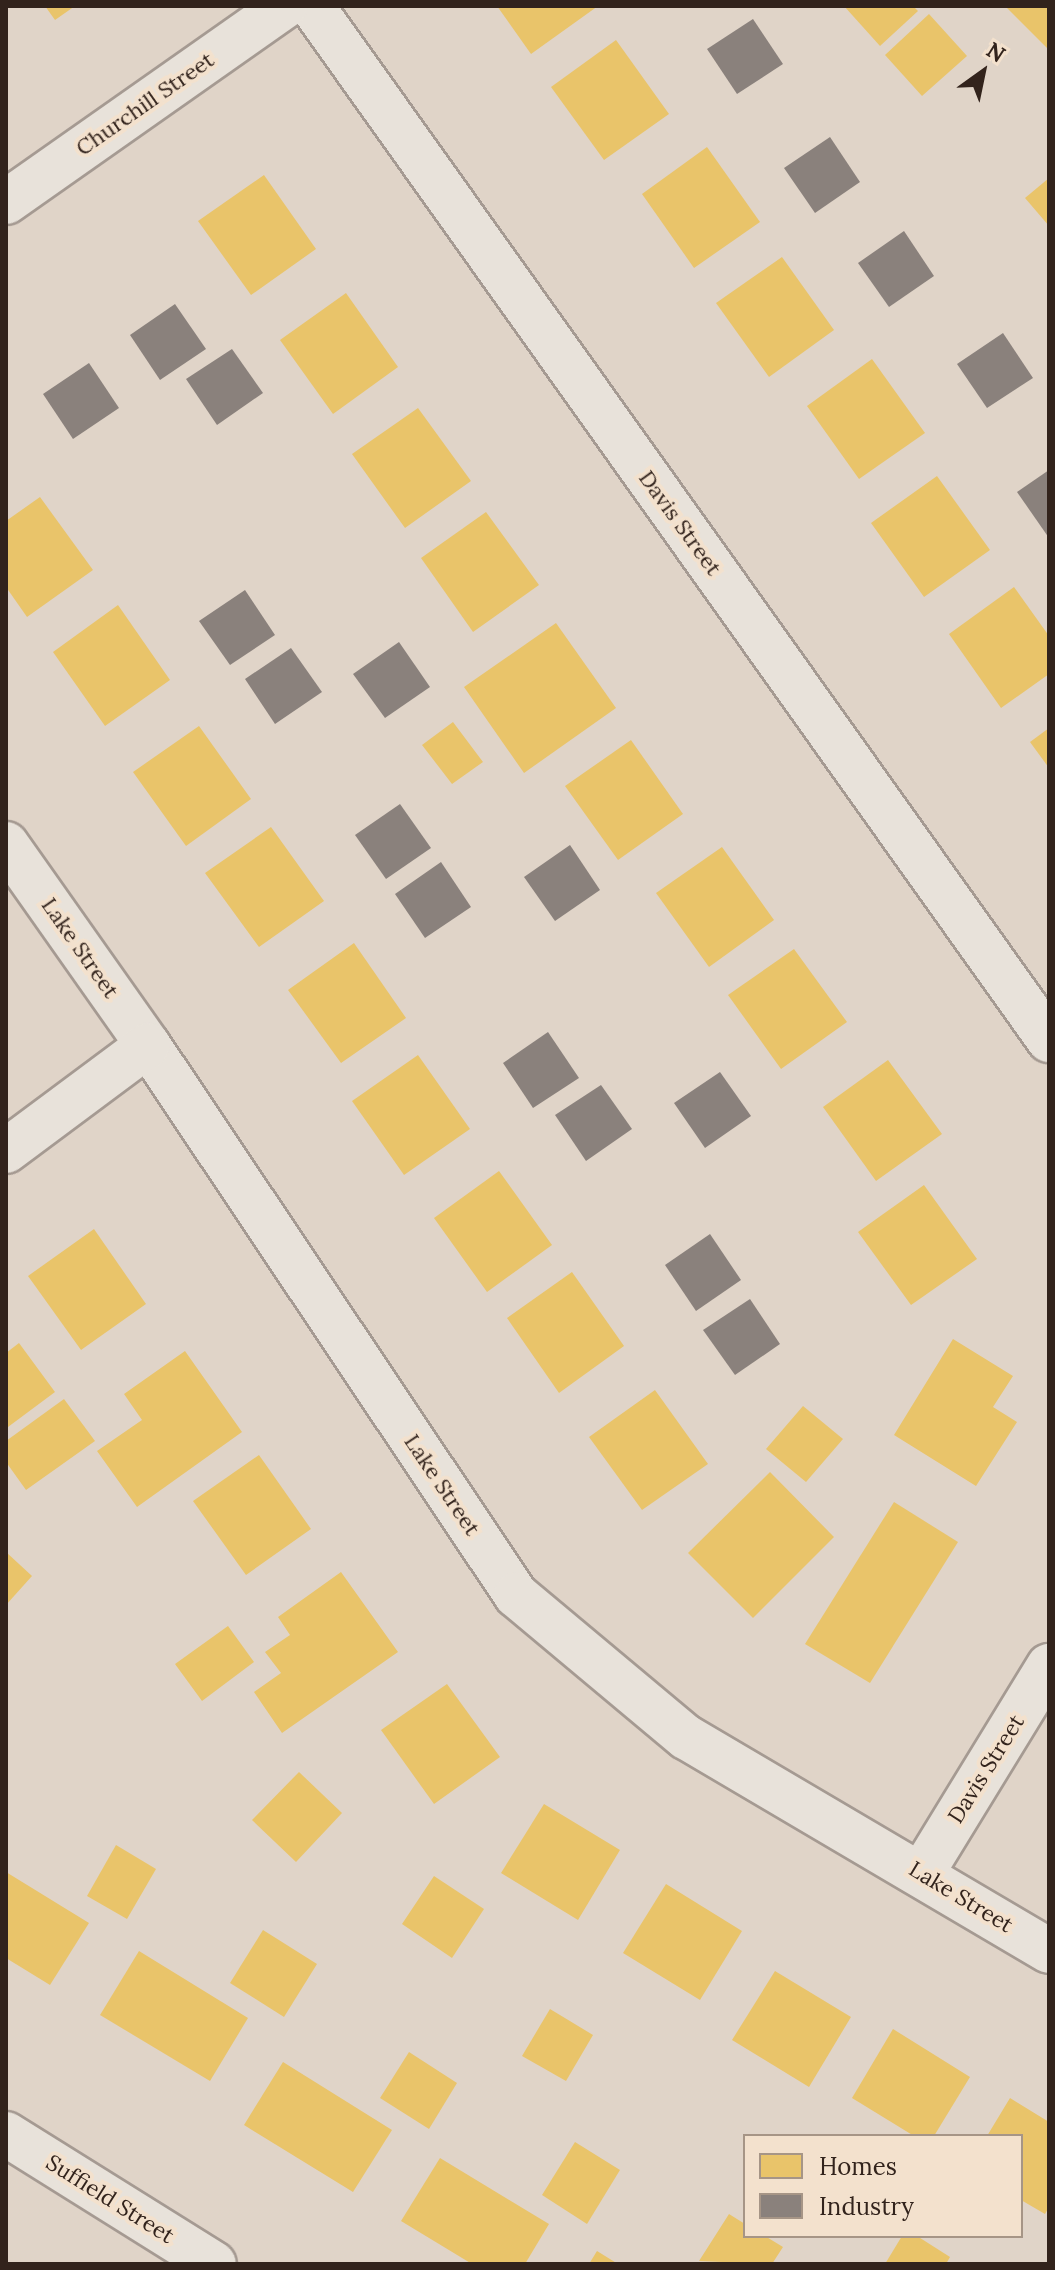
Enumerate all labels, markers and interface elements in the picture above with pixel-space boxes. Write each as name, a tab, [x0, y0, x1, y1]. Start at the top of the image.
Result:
north arrow	[943, 32, 1023, 112]
text: N	[981, 35, 1011, 68]
street label: Churchill Street	[71, 47, 219, 161]
street label: Davis Street	[633, 465, 727, 581]
street label: Lake Street	[36, 893, 124, 1003]
street label: Lake Street	[399, 1429, 485, 1541]
street label: Davis Street	[942, 1710, 1030, 1828]
street label: Lake Street	[904, 1856, 1018, 1938]
legend	[743, 2134, 1023, 2238]
street label: Suffield Street	[41, 2149, 179, 2249]
text: Homes	[819, 2151, 897, 2182]
text: Industry	[819, 2191, 914, 2222]

